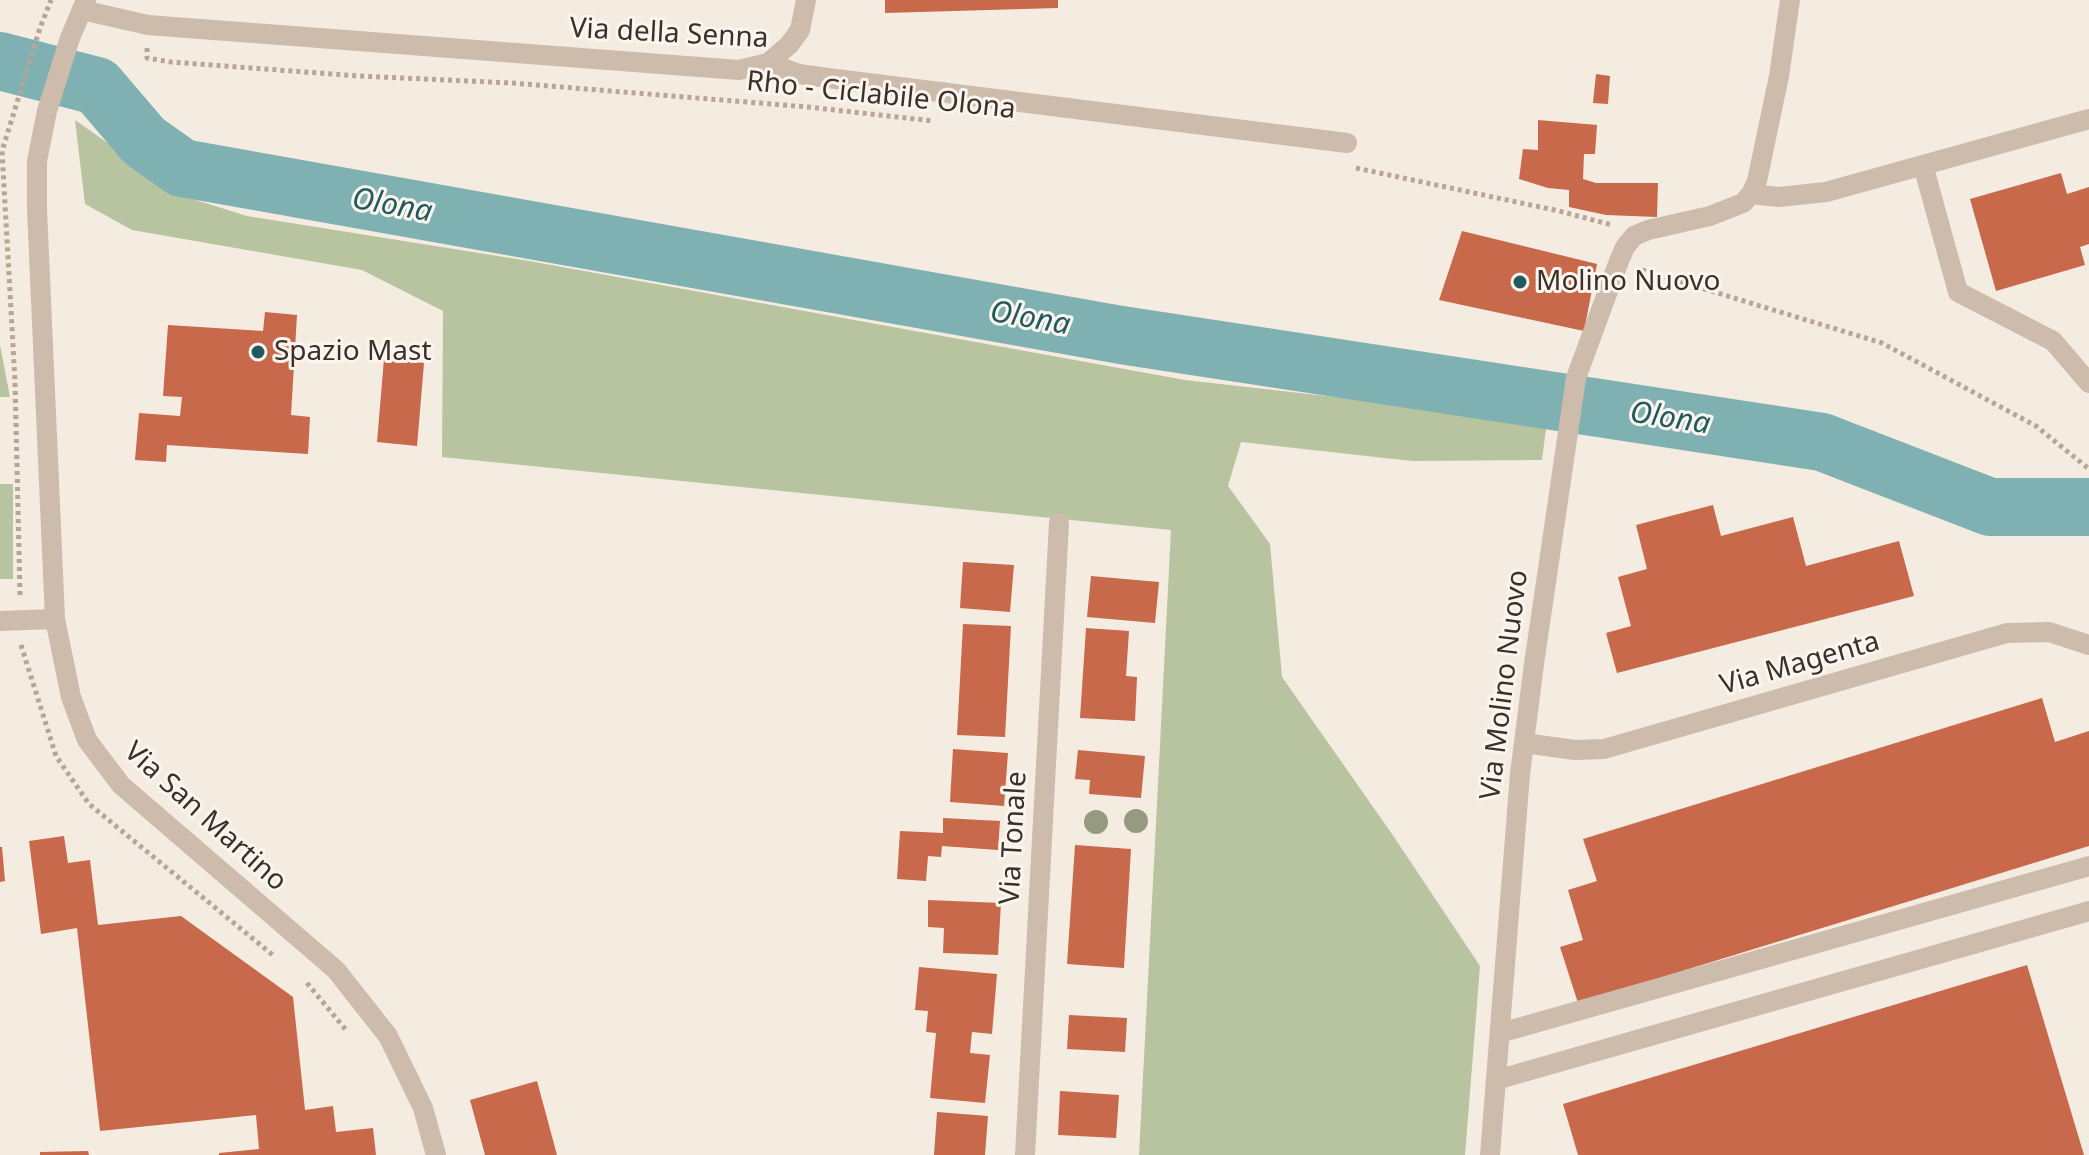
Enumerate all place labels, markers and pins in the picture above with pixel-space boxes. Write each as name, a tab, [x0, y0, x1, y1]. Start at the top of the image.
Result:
place label: Molino Nuovo	[1536, 265, 1720, 299]
marker: Molino Nuovo	[1511, 273, 1529, 291]
place label: Spazio Mast	[274, 335, 432, 369]
marker: Spazio Mast	[249, 343, 267, 361]

